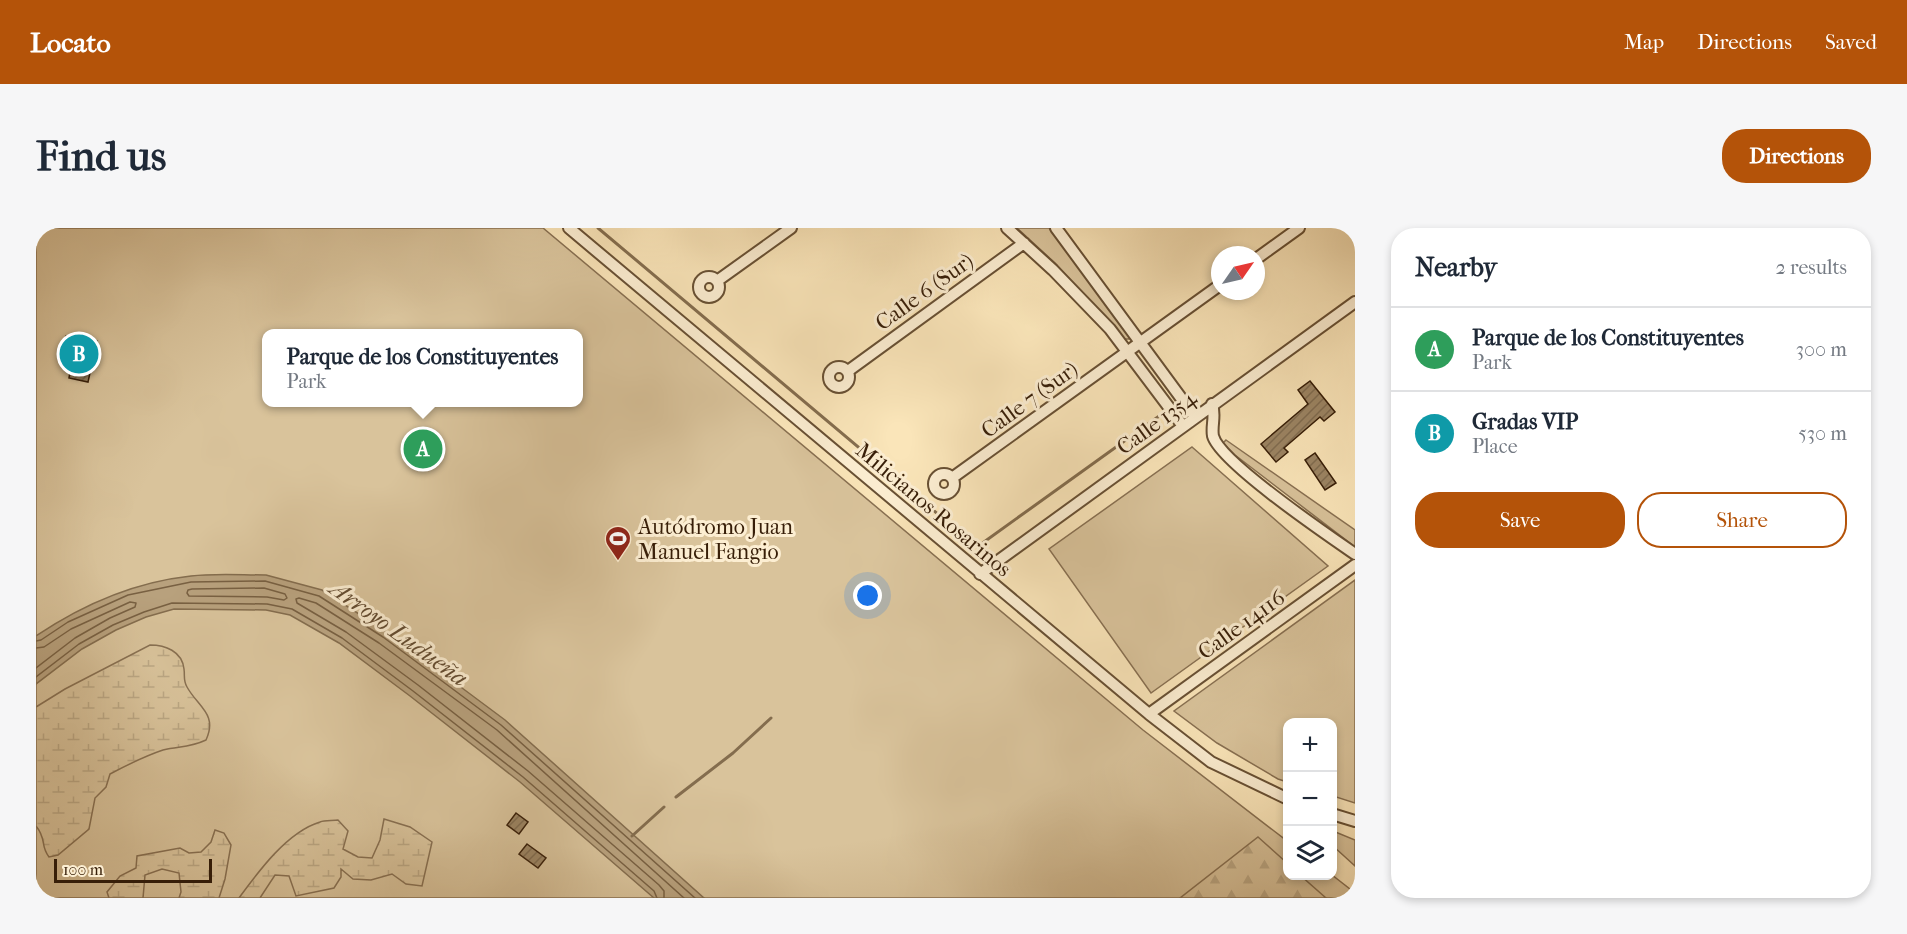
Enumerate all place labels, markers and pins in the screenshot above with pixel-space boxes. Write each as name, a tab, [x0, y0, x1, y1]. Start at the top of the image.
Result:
pin: B	[60, 332, 99, 376]
pin: A	[404, 426, 442, 472]
place label: Autódromo Juan Manuel Fangio	[637, 514, 793, 565]
sports icon: Autódromo Juan Manuel Fangio	[603, 524, 633, 562]

